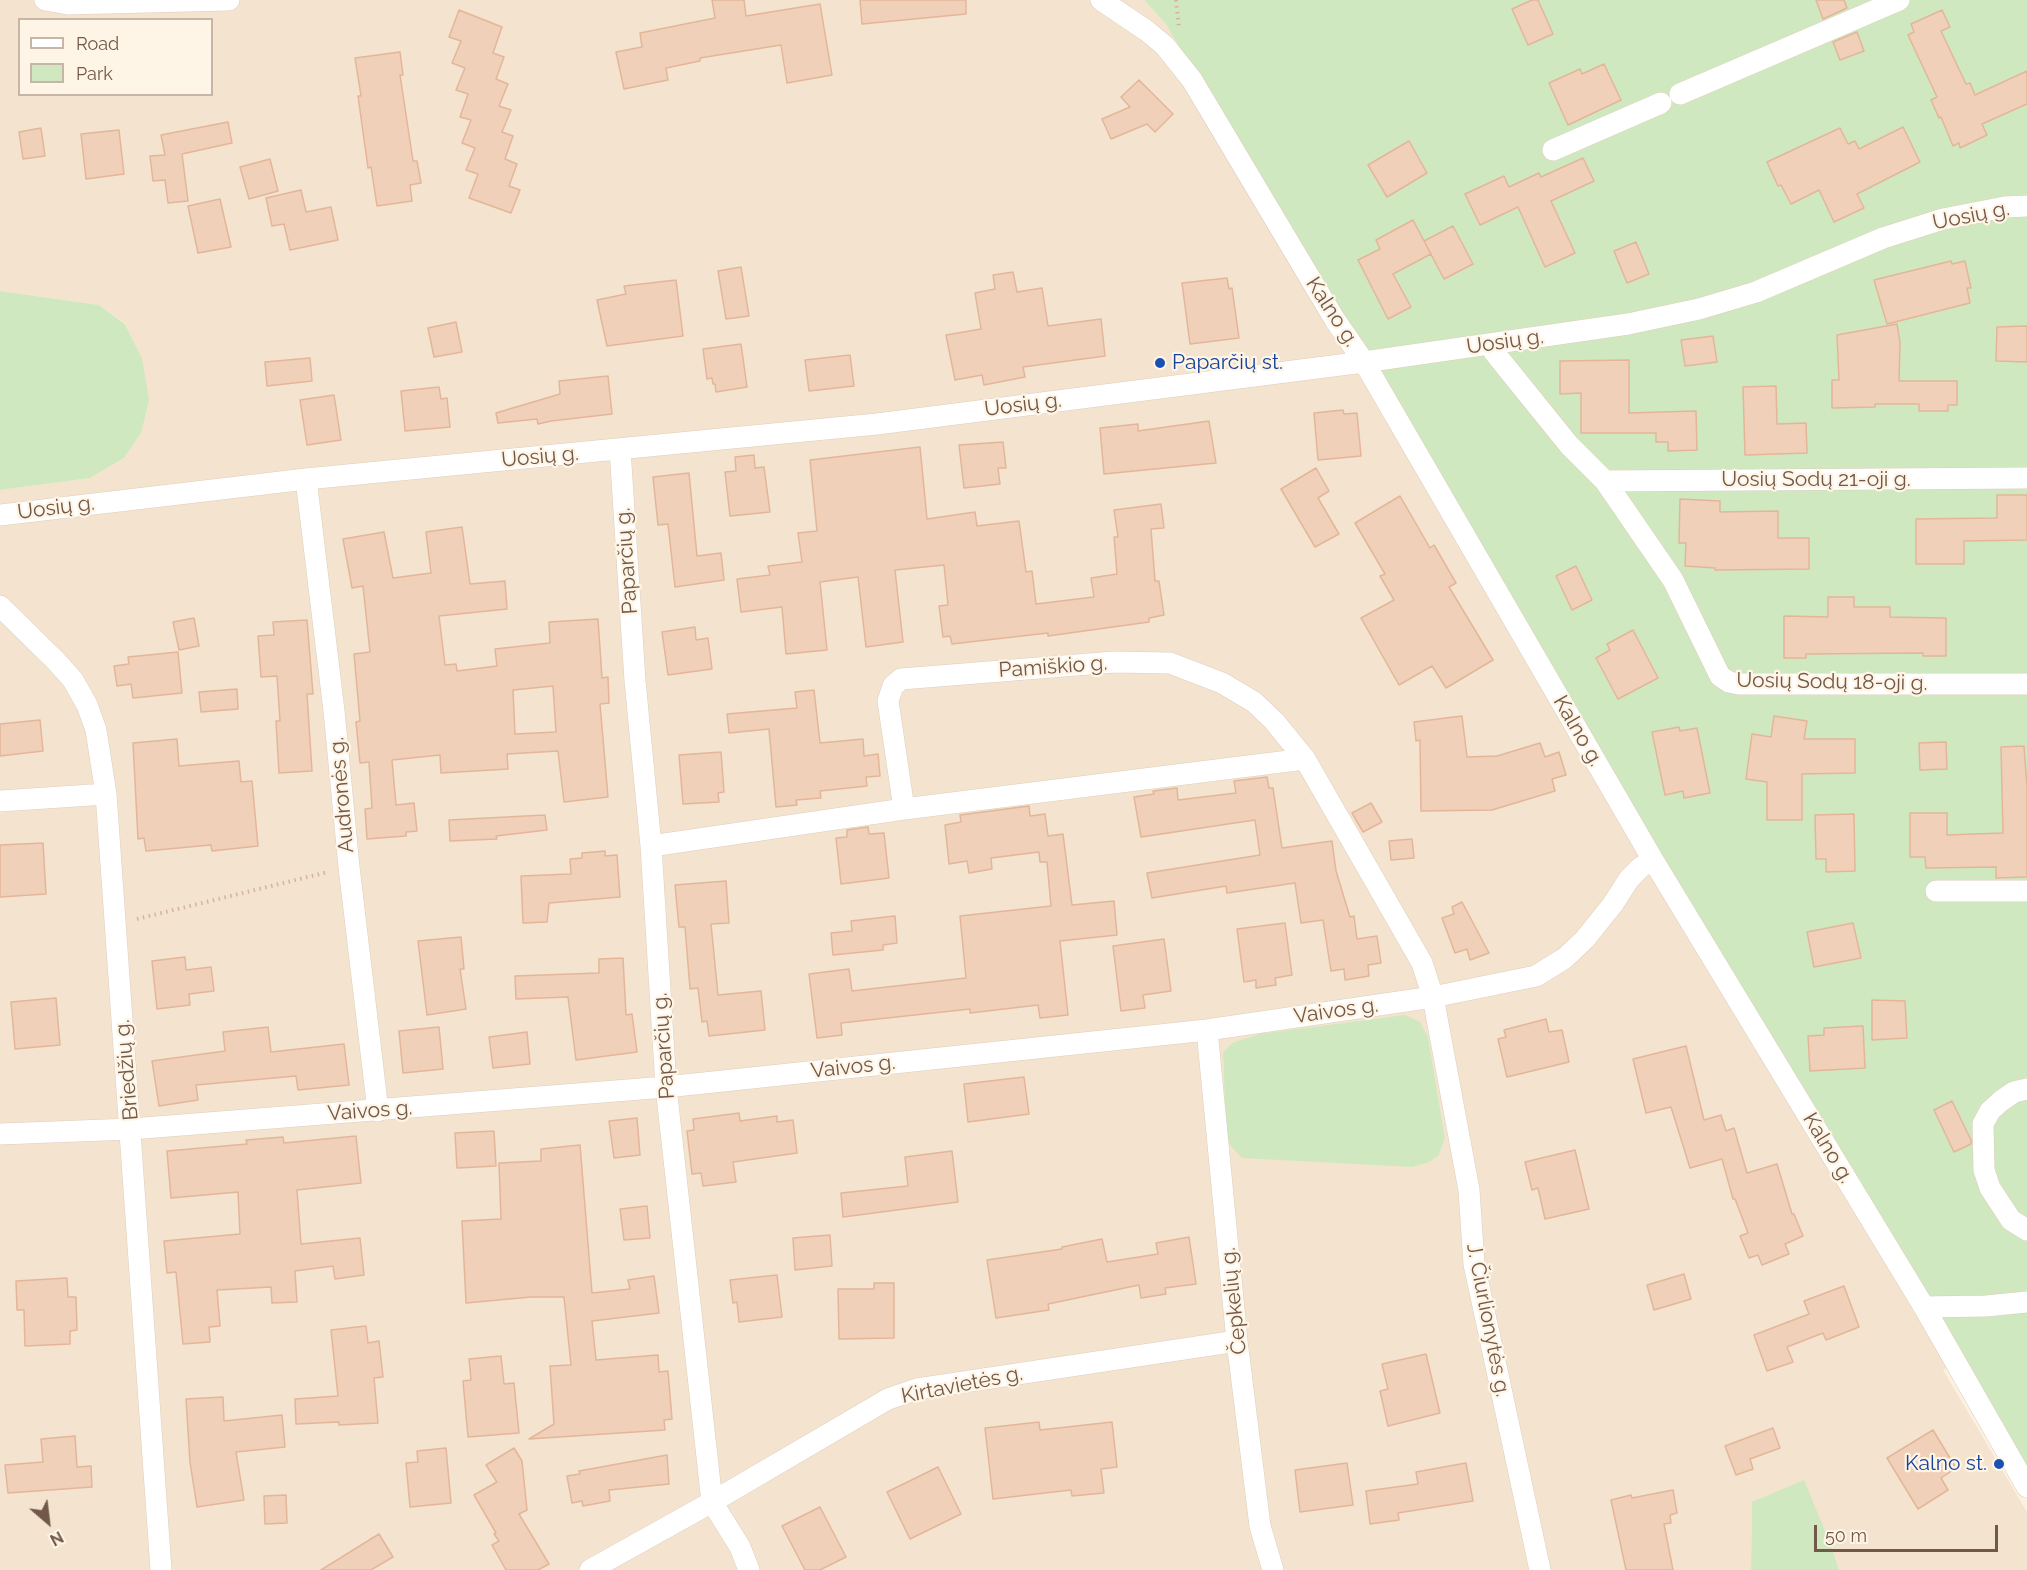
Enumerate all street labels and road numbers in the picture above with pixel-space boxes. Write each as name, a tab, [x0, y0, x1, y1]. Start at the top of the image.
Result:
street label: Uosių g.	[1930, 196, 2012, 236]
street label: Kalno g.	[1300, 273, 1364, 351]
street label: Uosių g.	[1465, 324, 1545, 360]
street label: Uosių g.	[983, 388, 1063, 422]
street label: Uosių g.	[500, 441, 580, 473]
street label: Uosių Sodų 21-oji g.	[1721, 467, 1911, 493]
street label: Uosių g.	[16, 491, 96, 525]
street label: Paparčių g.	[611, 507, 643, 615]
street label: Pamiškio g.	[998, 651, 1108, 683]
street label: Uosių Sodų 18-oji g.	[1736, 668, 1928, 696]
street label: Kalno g.	[1548, 691, 1608, 771]
street label: Audronės g.	[324, 736, 360, 854]
street label: Paparčių g.	[648, 992, 680, 1100]
street label: Vaivos g.	[1292, 993, 1380, 1029]
street label: Briedžių g.	[110, 1019, 144, 1121]
street label: Vaivos g.	[809, 1050, 897, 1084]
street label: Vaivos g.	[327, 1095, 413, 1127]
street label: Kalno g.	[1797, 1108, 1859, 1188]
street label: J. Čiurlionytės g.	[1461, 1241, 1515, 1399]
street label: Čepkelių g.	[1216, 1246, 1252, 1356]
street label: Kirtavietės g.	[899, 1361, 1025, 1409]

